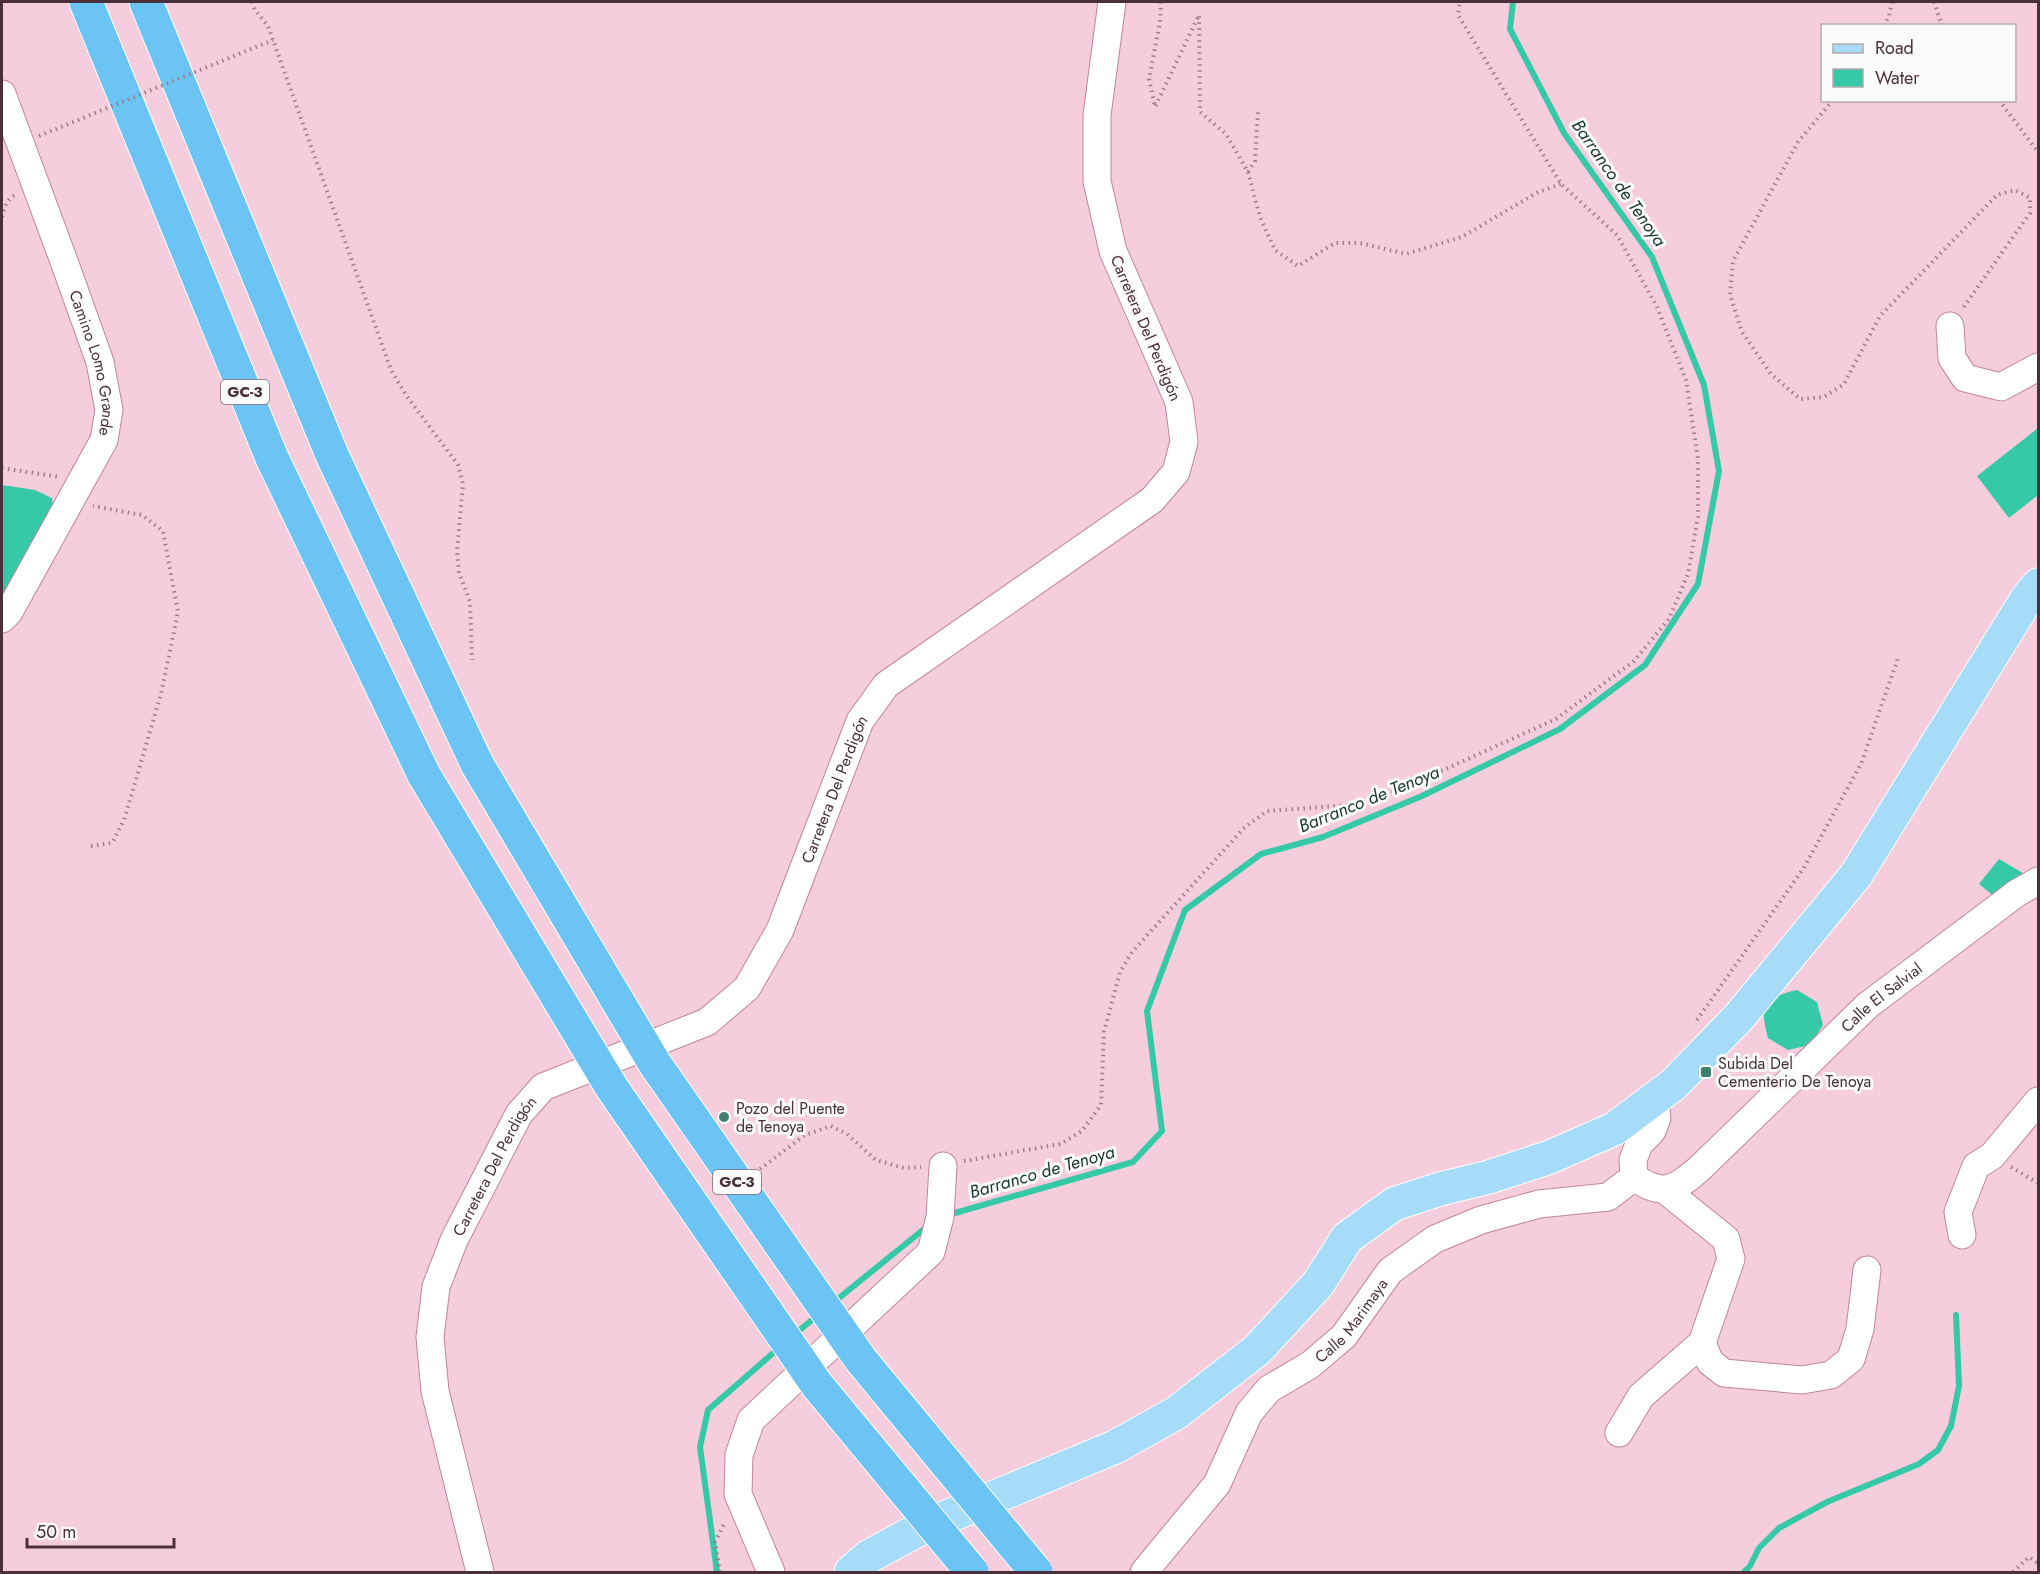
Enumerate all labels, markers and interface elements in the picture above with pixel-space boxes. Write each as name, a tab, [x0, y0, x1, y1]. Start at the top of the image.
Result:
legend	[1821, 24, 2016, 102]
text: Road	[1875, 35, 1914, 61]
text: Water	[1875, 65, 1920, 91]
water label: Barranco de Tenoya	[1565, 114, 1673, 252]
street label: Carretera Del Perdigón	[1105, 251, 1187, 405]
street label: Camino Lomo Grande	[64, 287, 120, 438]
road number: GC-3	[221, 380, 269, 404]
street label: Carretera Del Perdigón	[795, 710, 873, 866]
water label: Barranco de Tenoya	[1295, 759, 1443, 839]
street label: Calle El Salvial	[1835, 957, 1927, 1037]
place label: Subida Del Cementerio De Tenoya	[1718, 1052, 1871, 1093]
marker: Subida Del Cementerio De Tenoya	[1699, 1065, 1713, 1079]
street label: Carretera Del Perdigón	[447, 1090, 542, 1240]
place label: Pozo del Puente de Tenoya	[736, 1097, 845, 1138]
marker: Pozo del Puente de Tenoya	[717, 1110, 731, 1124]
water label: Barranco de Tenoya	[966, 1139, 1118, 1205]
road number: GC-3	[713, 1170, 761, 1194]
street label: Calle Marimaya	[1309, 1273, 1393, 1368]
scale bar	[27, 1511, 174, 1549]
text: 50 m	[36, 1519, 76, 1545]

